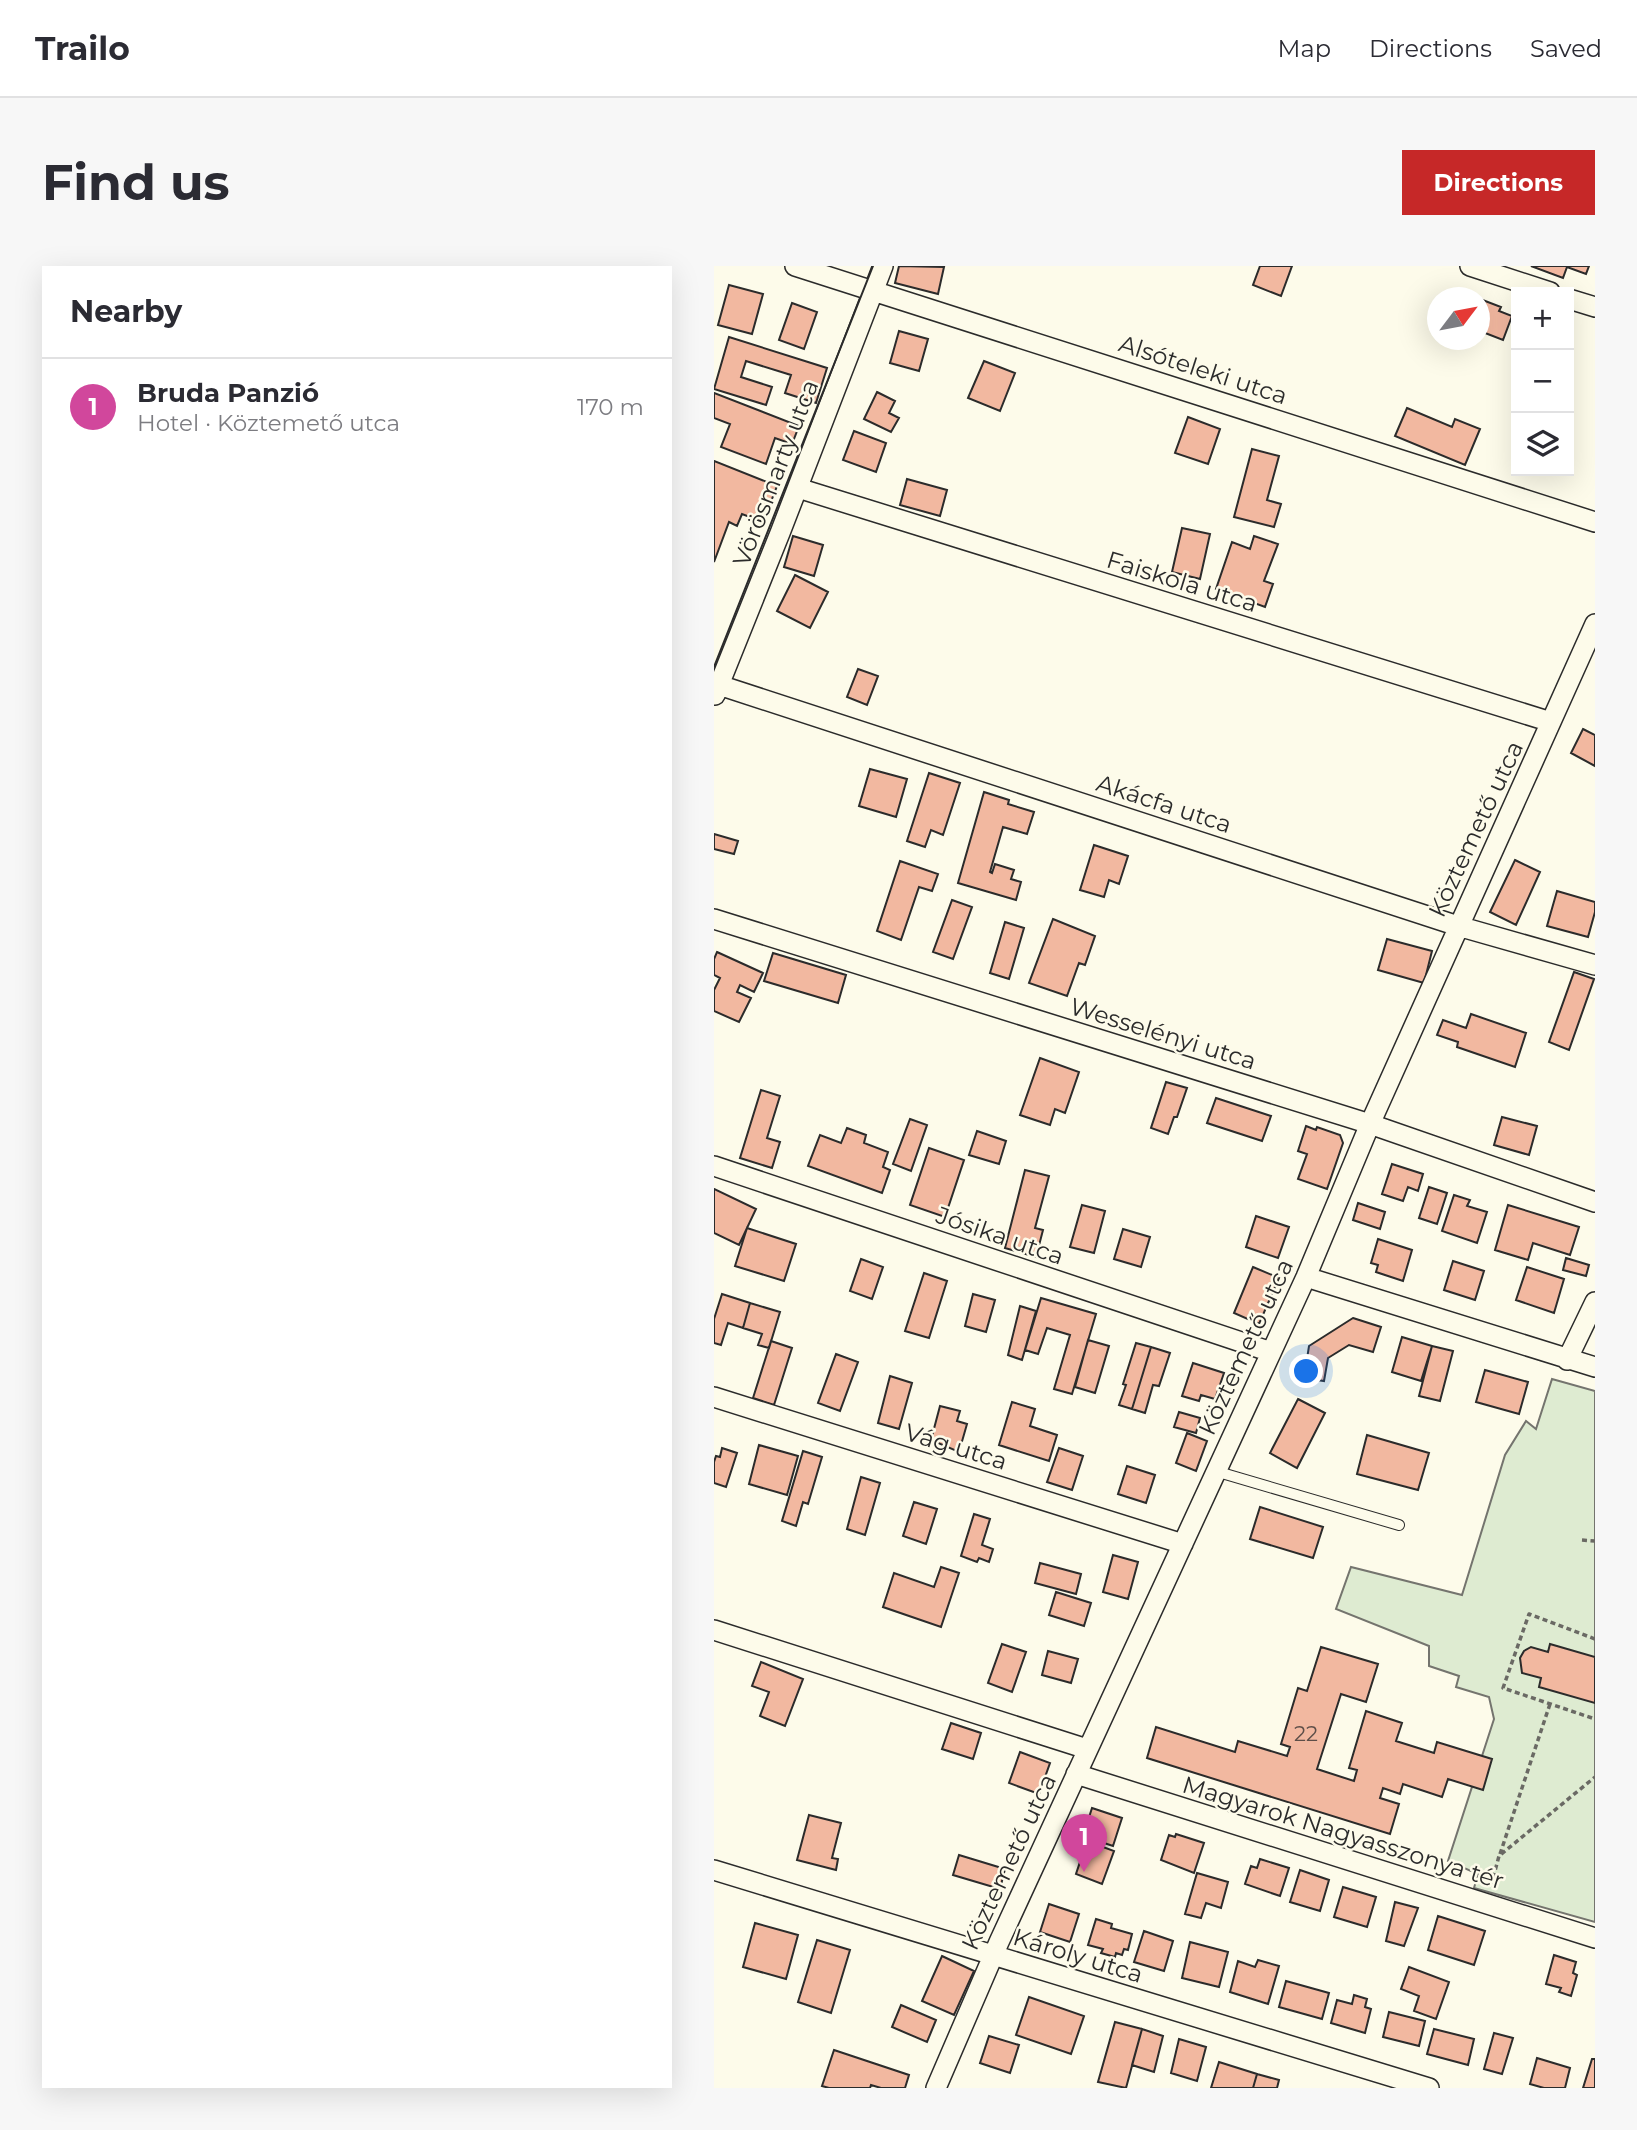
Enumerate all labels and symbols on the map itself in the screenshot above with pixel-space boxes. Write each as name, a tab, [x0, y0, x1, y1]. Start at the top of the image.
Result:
north arrow	[1427, 287, 1490, 350]
street label: Alsóteleki utca	[1115, 329, 1291, 410]
street label: Vörösmarty utca	[727, 375, 824, 570]
street label: Faiskola utca	[1103, 545, 1261, 618]
street label: Köztemető utca	[1422, 736, 1529, 921]
street label: Akácfa utca	[1093, 768, 1235, 839]
street label: Wesselényi utca	[1066, 991, 1260, 1076]
street label: Jósika utca	[932, 1200, 1068, 1271]
street label: Köztemető utca	[1192, 1254, 1299, 1439]
your location	[1289, 1354, 1323, 1388]
street label: Vág utca	[901, 1417, 1011, 1476]
house number: 22	[1294, 1721, 1318, 1746]
street label: Köztemető utca	[955, 1769, 1062, 1954]
street label: Magyarok Nagyasszonya tér	[1179, 1770, 1507, 1895]
pin: 1	[1061, 1814, 1107, 1872]
street label: Károly utca	[1010, 1922, 1146, 1989]

